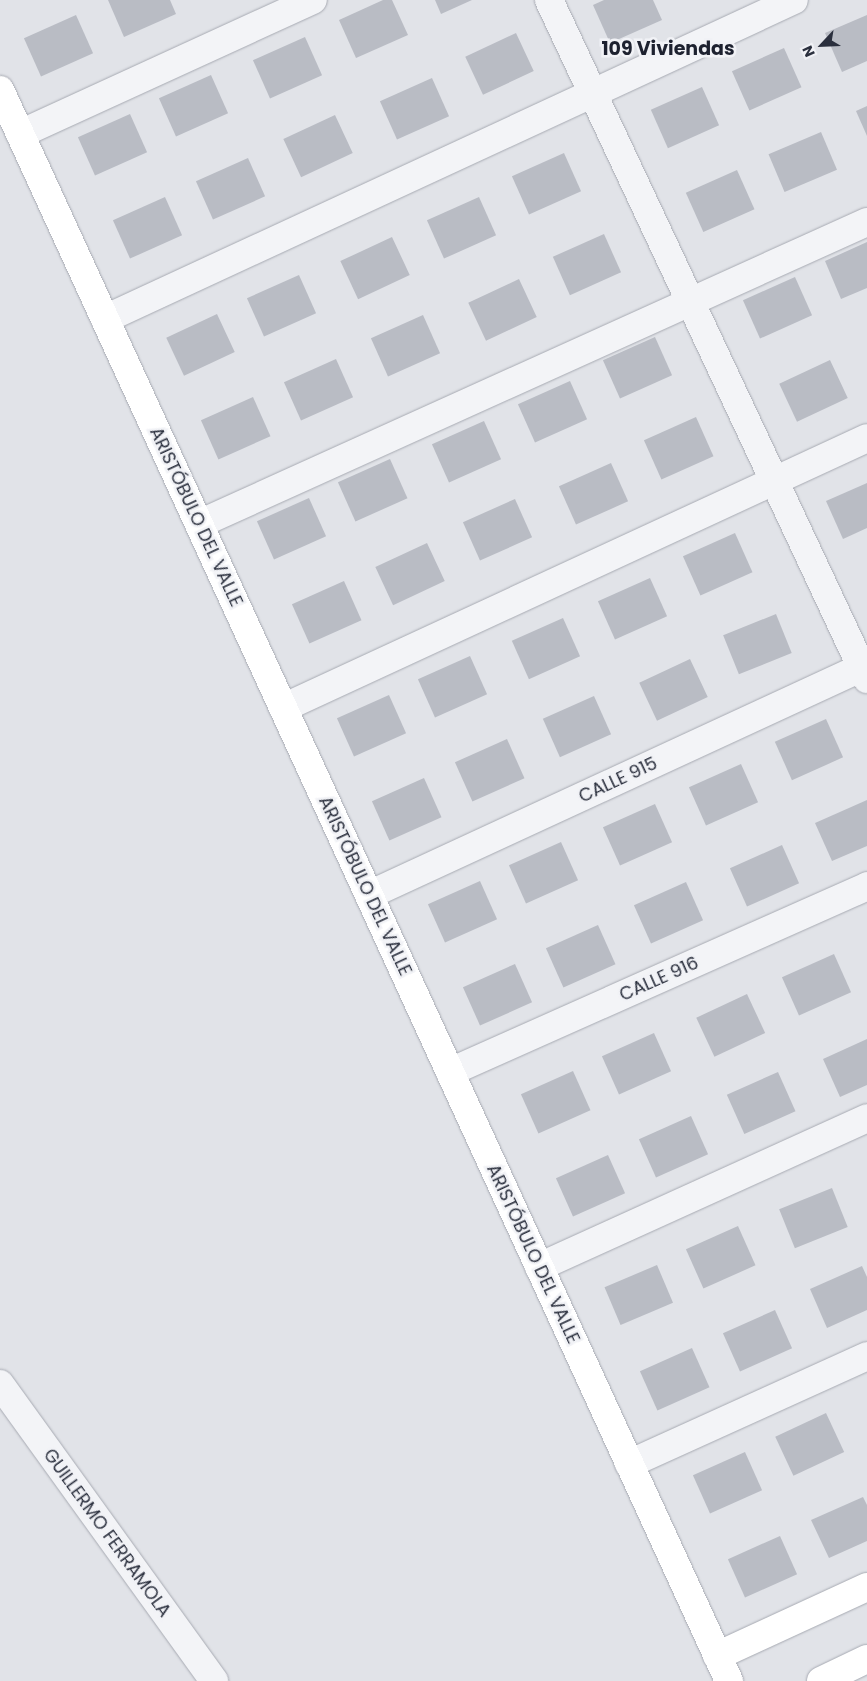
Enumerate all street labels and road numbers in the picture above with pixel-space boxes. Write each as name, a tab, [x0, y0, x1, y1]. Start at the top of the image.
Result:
street label: ARISTÓBULO DEL VALLE	[145, 424, 247, 610]
street label: CALLE 915	[575, 752, 661, 808]
street label: ARISTÓBULO DEL VALLE	[314, 793, 416, 979]
street label: CALLE 916	[616, 952, 702, 1006]
street label: ARISTÓBULO DEL VALLE	[482, 1161, 584, 1347]
street label: GUILLERMO FERRAMOLA	[39, 1445, 175, 1621]

